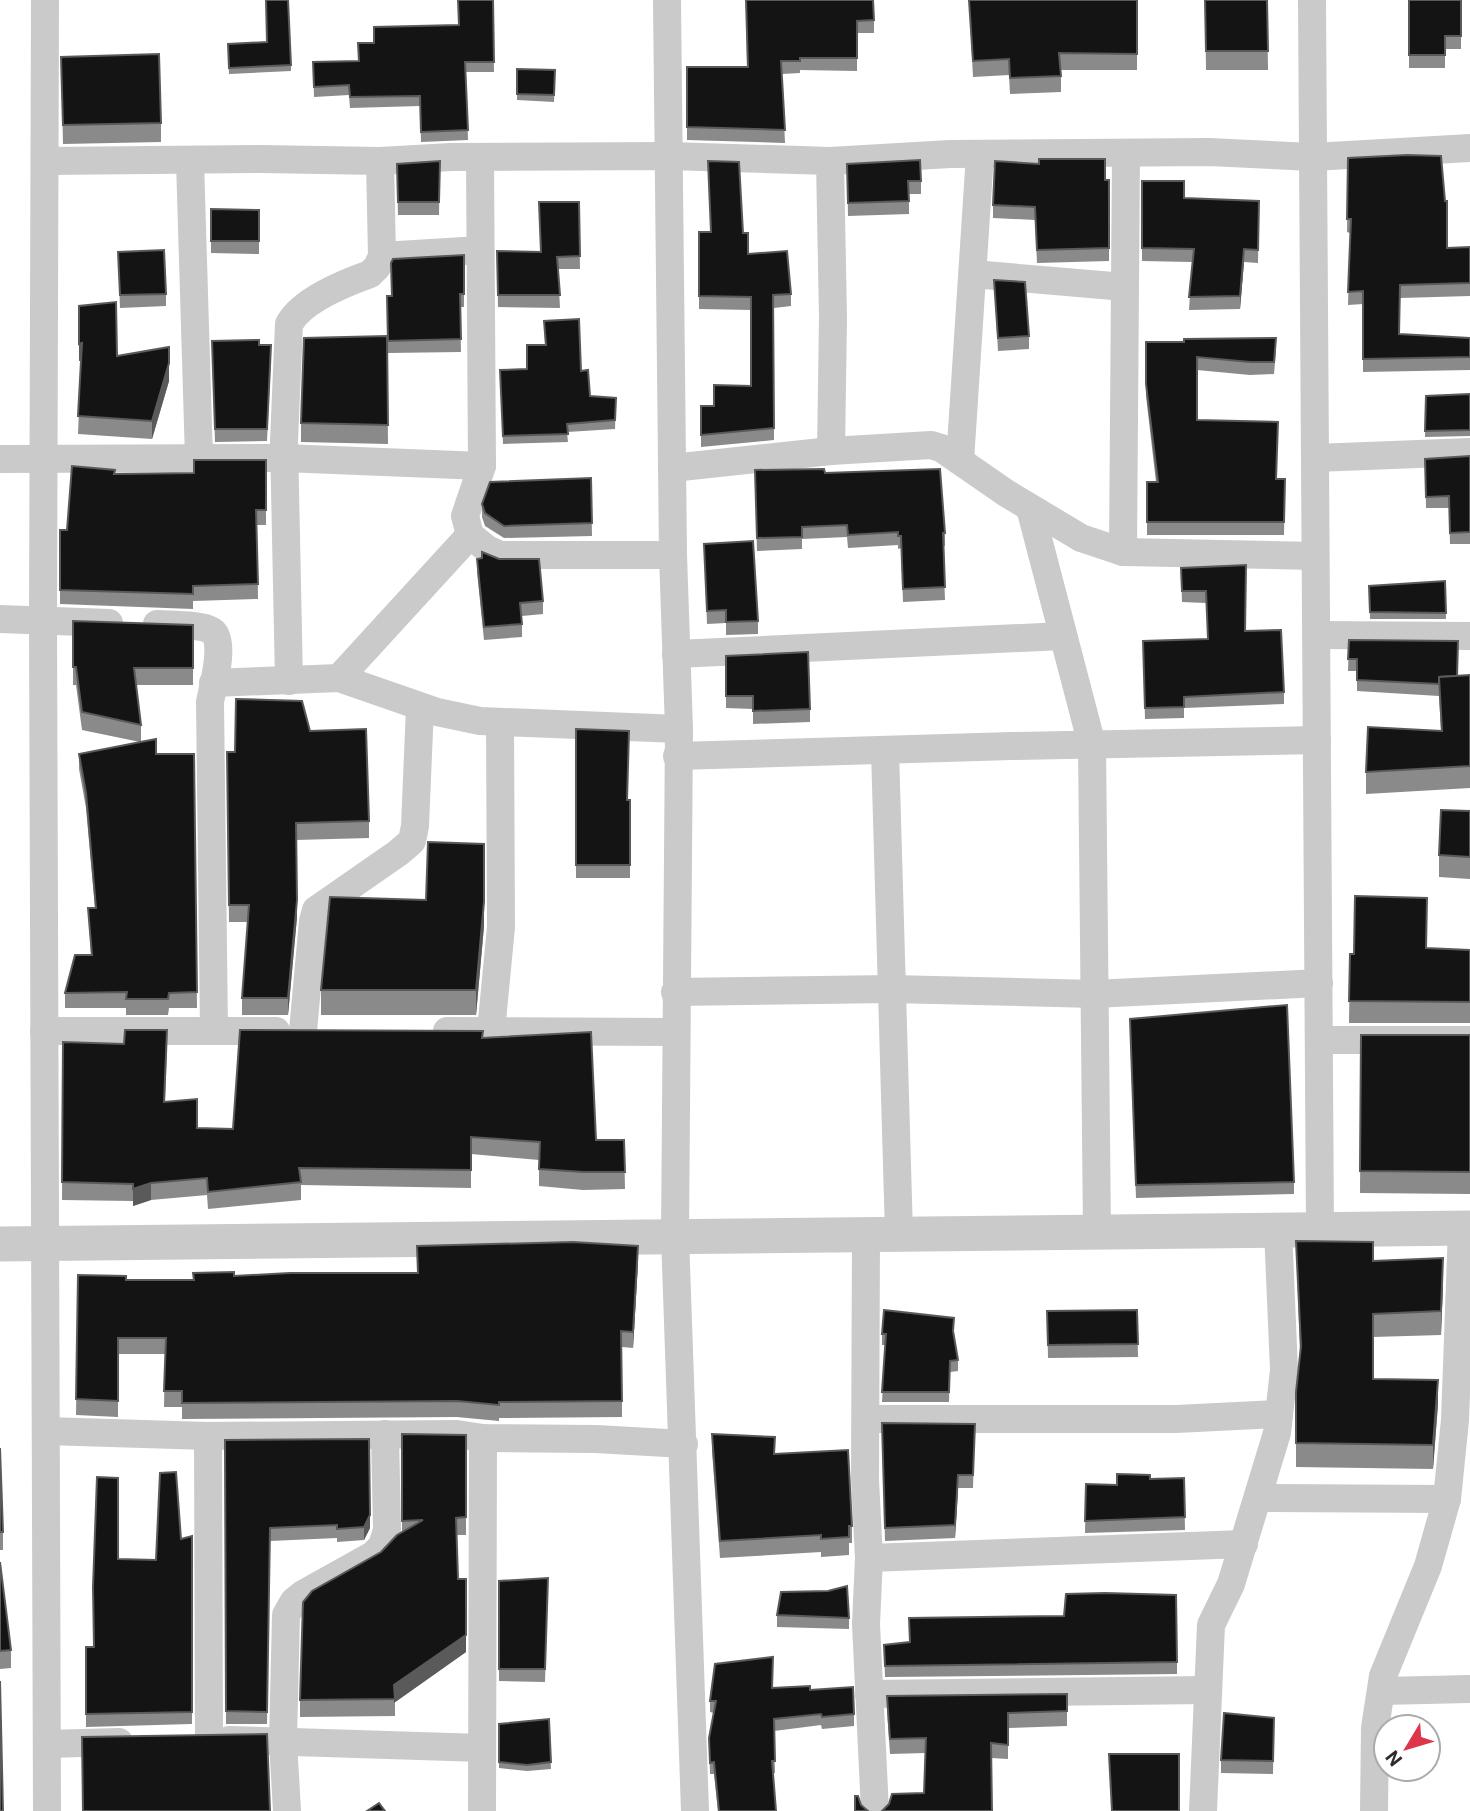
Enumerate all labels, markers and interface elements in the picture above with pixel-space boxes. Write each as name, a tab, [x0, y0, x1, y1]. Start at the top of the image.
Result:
north arrow	[1372, 1713, 1442, 1783]
text: N	[1381, 1746, 1407, 1771]

